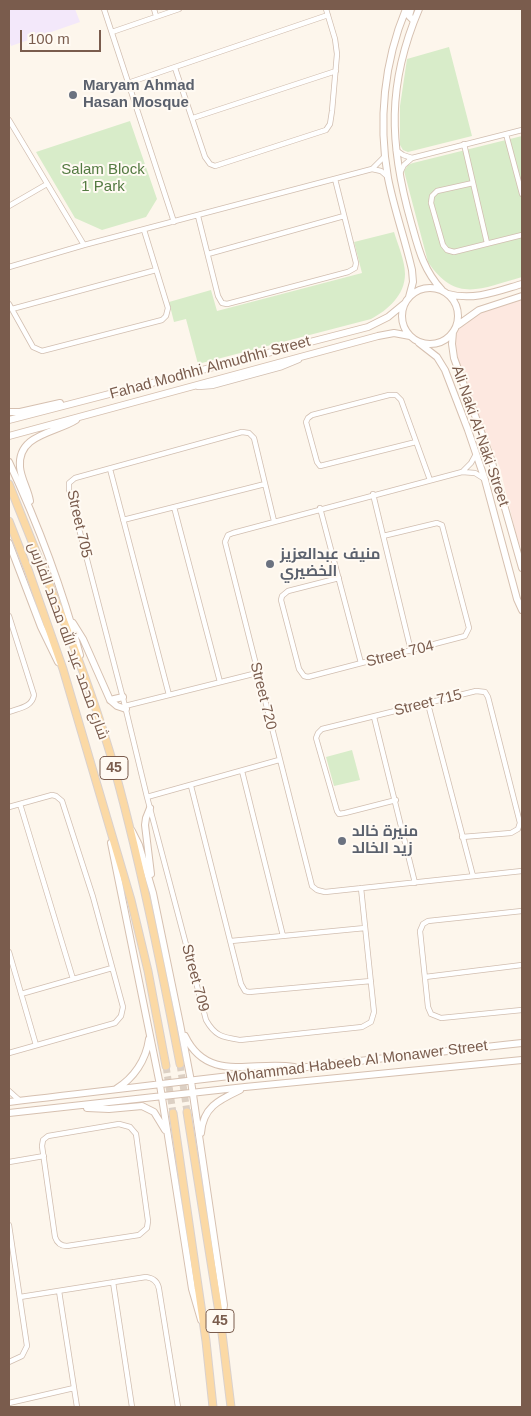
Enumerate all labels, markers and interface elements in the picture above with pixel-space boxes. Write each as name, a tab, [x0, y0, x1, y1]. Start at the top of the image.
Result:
scale bar	[22, 20, 104, 52]
text: 100 m	[28, 30, 70, 47]
place label: Maryam Ahmad Hasan Mosque	[83, 77, 195, 112]
marker: Maryam Ahmad Hasan Mosque	[67, 89, 79, 101]
park label: Salam Block 1 Park	[61, 161, 145, 196]
street label: Fahad Modhhi Almudhhi Street	[108, 333, 312, 403]
street label: Ali Naki Al-Naki Street	[447, 363, 513, 509]
street label: Street 705	[62, 488, 96, 560]
street label: شارع محمد عبد الله محمد الفارس	[24, 540, 112, 742]
place label: منيف عبدالعزيز الخضيري	[280, 546, 380, 581]
marker: منيف عبدالعزيز الخضيري	[264, 558, 276, 570]
street label: Street 704	[364, 637, 436, 671]
street label: Street 720	[246, 660, 280, 732]
street label: Street 715	[392, 686, 464, 720]
road number: 45	[100, 756, 128, 780]
place label: منيرة خالد زيد الخالد	[352, 823, 418, 858]
marker: منيرة خالد زيد الخالد	[336, 835, 348, 847]
street label: Street 709	[177, 942, 213, 1014]
street label: Mohammad Habeeb Al Monawer Street	[225, 1037, 489, 1087]
road number: 45	[206, 1310, 234, 1332]

